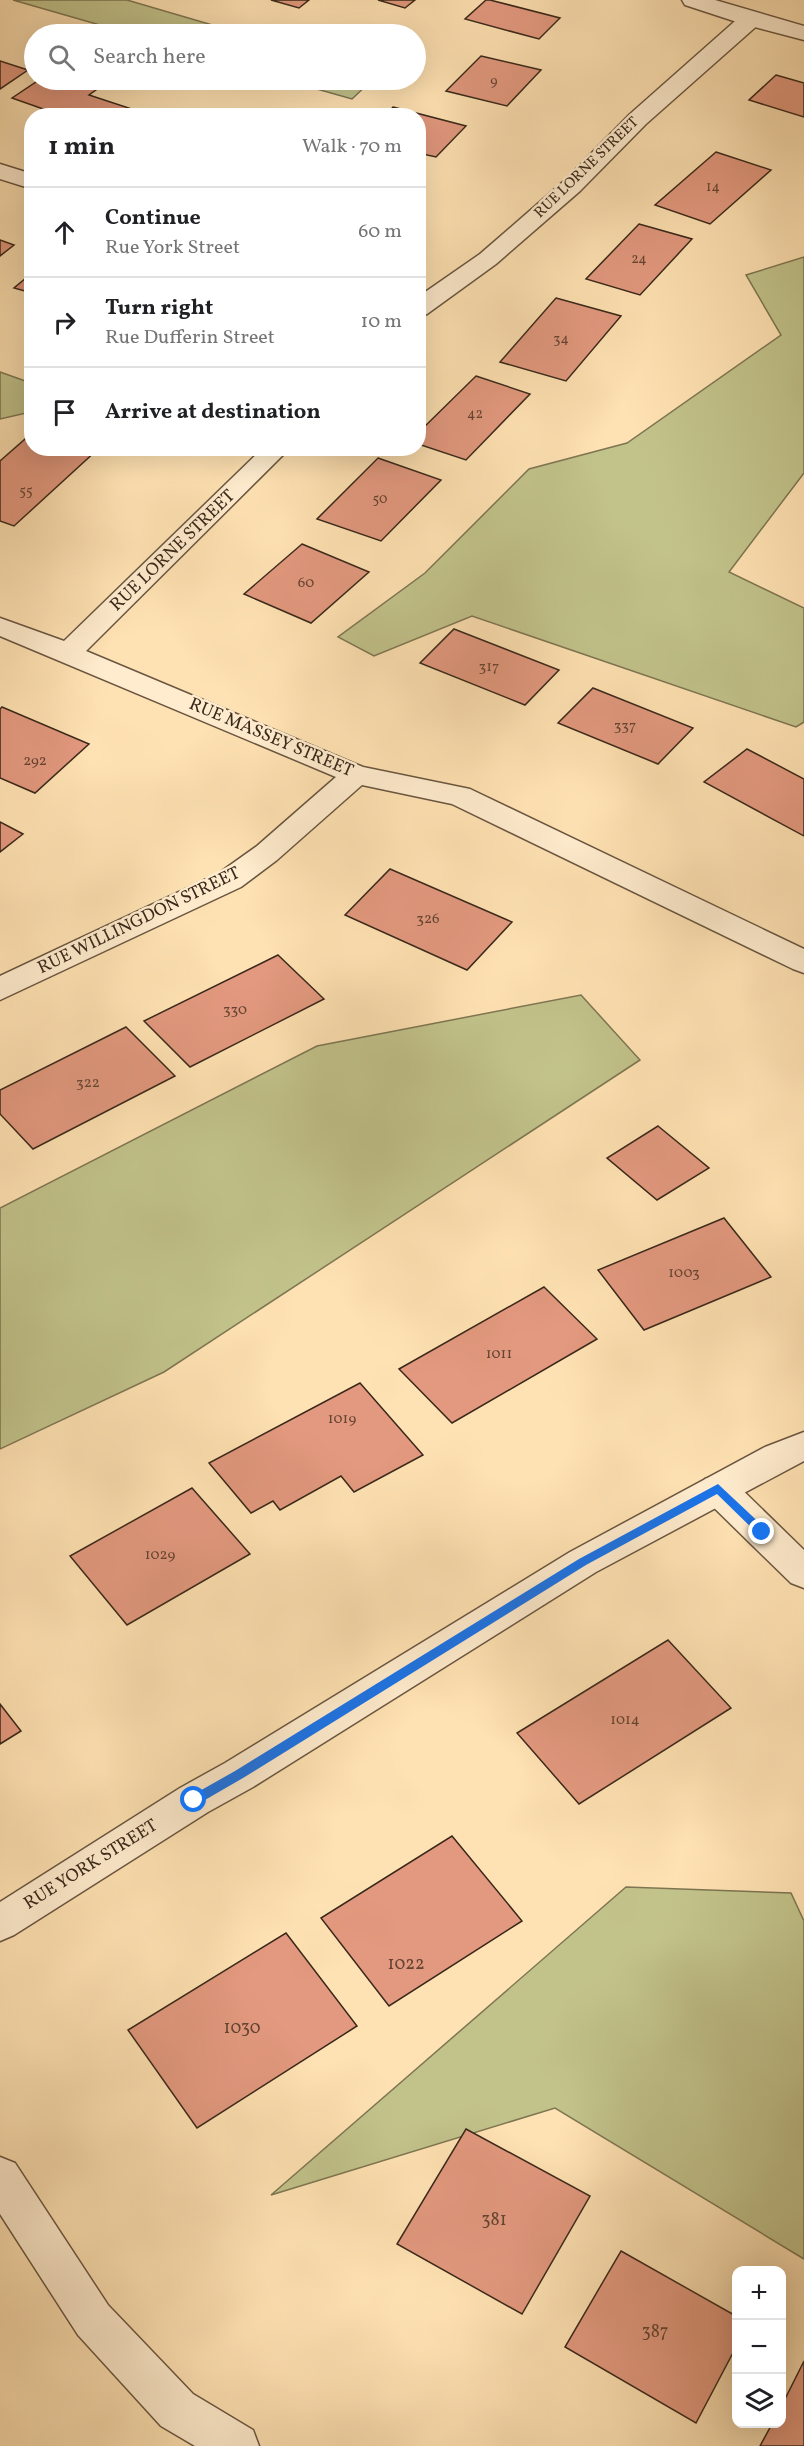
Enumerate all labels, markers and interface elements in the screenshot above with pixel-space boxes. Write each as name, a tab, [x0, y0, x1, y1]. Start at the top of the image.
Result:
search box	[24, 24, 426, 90]
icon: search	[45, 41, 78, 74]
text: Search here	[93, 42, 206, 73]
house number: 9	[490, 72, 498, 91]
street label: RUE LORNE STREET	[530, 112, 644, 223]
text: 1 min	[48, 129, 115, 165]
text: Walk · 70 m	[302, 133, 402, 161]
house number: 14	[706, 178, 720, 197]
text: Continue	[105, 203, 201, 234]
icon: ahead	[48, 216, 81, 249]
text: 60 m	[358, 218, 402, 246]
text: Rue York Street	[105, 234, 240, 262]
house number: 24	[631, 250, 647, 269]
text: Turn right	[105, 293, 213, 324]
icon: right	[48, 306, 81, 339]
text: 10 m	[361, 308, 402, 336]
text: Rue Dufferin Street	[105, 324, 275, 352]
house number: 34	[553, 330, 569, 349]
icon: arrive	[48, 396, 81, 429]
text: Arrive at destination	[105, 397, 321, 428]
house number: 42	[467, 405, 483, 424]
house number: 55	[19, 482, 33, 501]
street label: RUE LORNE STREET	[105, 484, 242, 618]
house number: 50	[373, 490, 387, 509]
house number: 60	[298, 573, 314, 594]
house number: 317	[479, 657, 499, 678]
street label: RUE MASSEY STREET	[185, 692, 358, 784]
house number: 337	[614, 716, 636, 737]
house number: 292	[23, 751, 47, 772]
street label: RUE WILLINGDON STREET	[34, 861, 245, 981]
house number: 326	[416, 909, 440, 930]
house number: 330	[223, 1000, 247, 1021]
house number: 322	[76, 1073, 100, 1094]
house number: 1003	[668, 1263, 700, 1284]
house number: 1011	[486, 1344, 512, 1365]
house number: 1019	[328, 1409, 356, 1430]
route end	[748, 1518, 774, 1544]
house number: 1029	[145, 1545, 175, 1566]
house number: 1014	[610, 1710, 640, 1731]
route start	[180, 1786, 206, 1812]
street label: RUE YORK STREET	[19, 1813, 163, 1916]
house number: 1022	[387, 1952, 425, 1977]
house number: 1030	[223, 2016, 261, 2041]
house number: 381	[481, 2208, 507, 2233]
map controls	[732, 2266, 786, 2428]
button: +	[732, 2266, 786, 2320]
house number: 387	[641, 2320, 669, 2345]
button: −	[732, 2320, 786, 2374]
button: layers	[732, 2374, 786, 2428]

